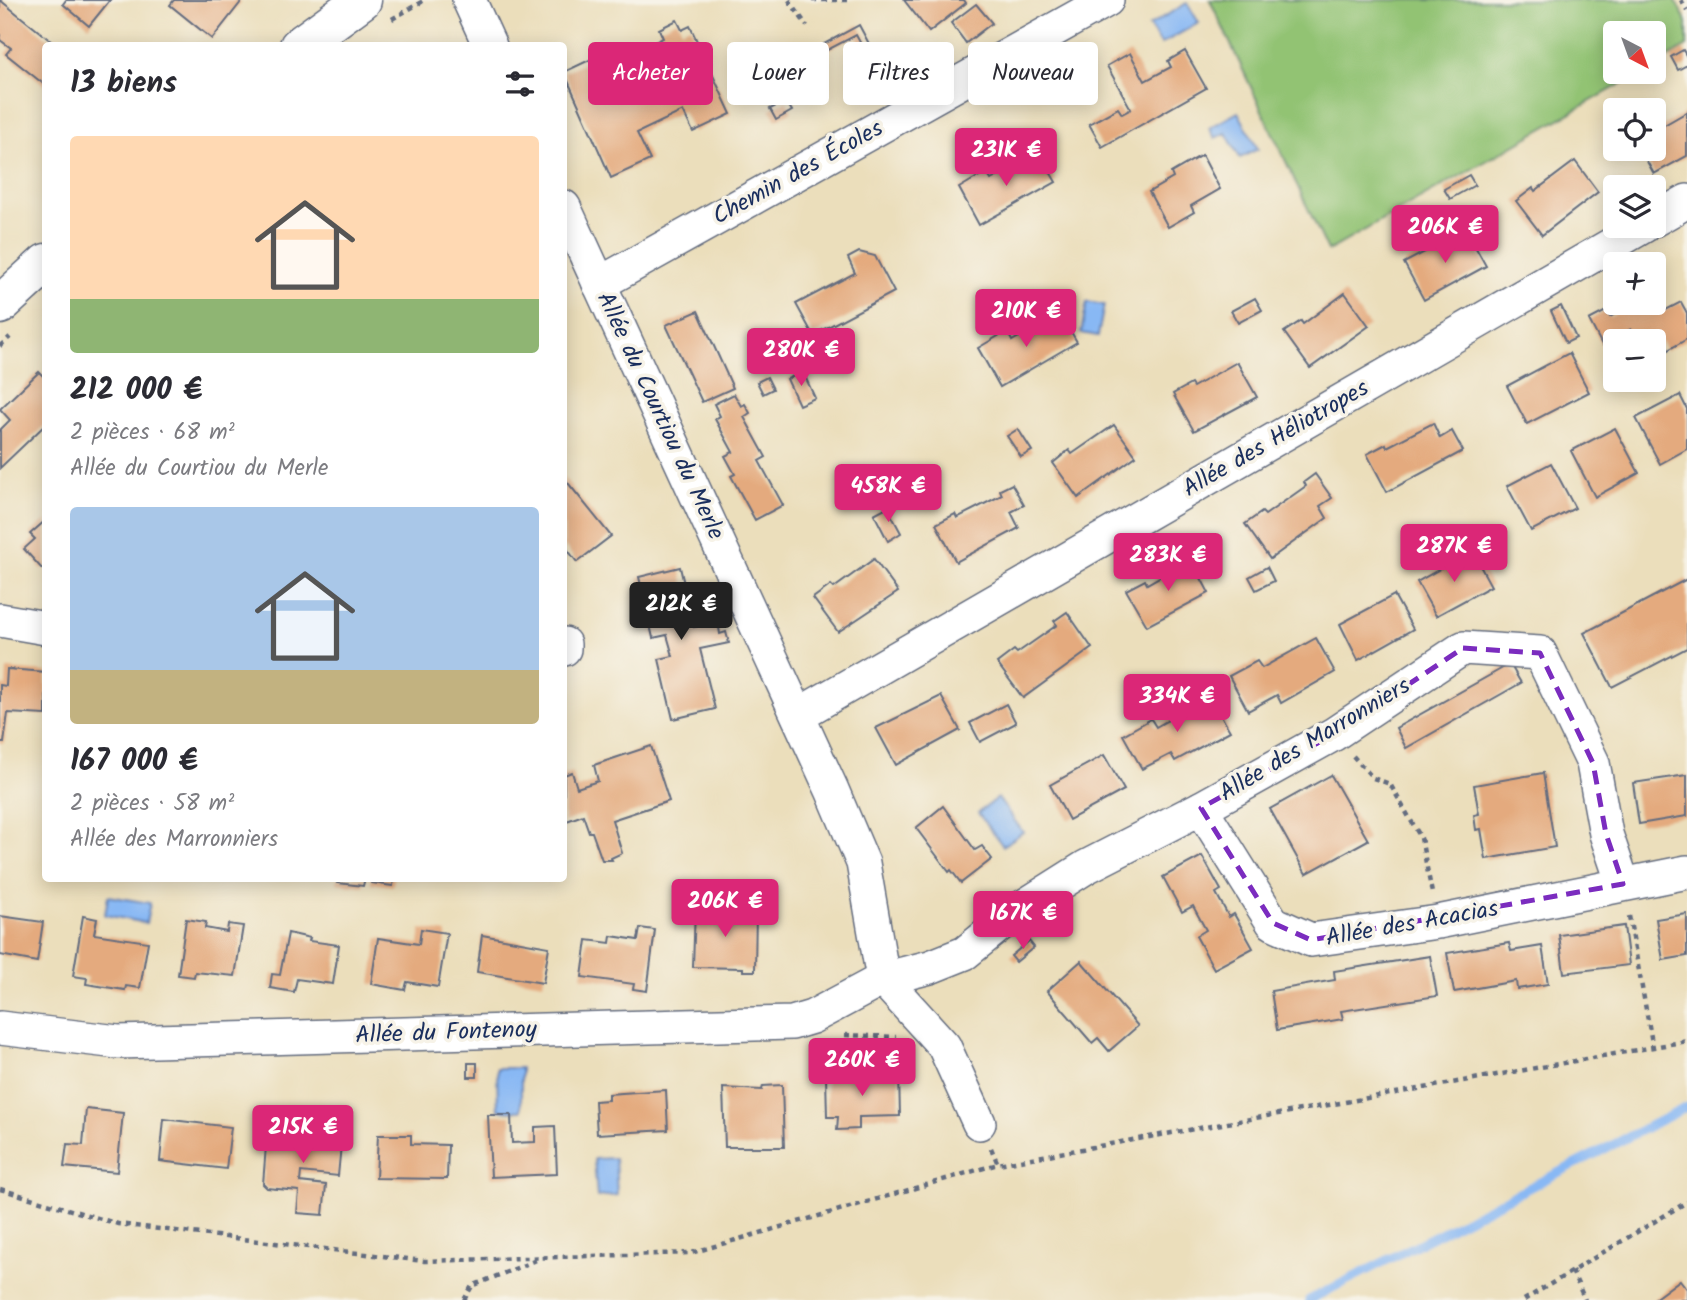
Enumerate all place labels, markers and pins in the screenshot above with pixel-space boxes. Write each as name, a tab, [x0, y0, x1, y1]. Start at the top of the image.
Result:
pin: 231K €	[949, 128, 1063, 188]
pin: 206K €	[1388, 205, 1502, 265]
pin: 210K €	[969, 290, 1083, 349]
pin: 280K €	[744, 328, 858, 388]
pin: 458K €	[831, 464, 945, 524]
pin: 287K €	[1397, 524, 1511, 584]
pin: 283K €	[1111, 534, 1225, 593]
pin: 212K €	[624, 582, 738, 642]
pin: 334K €	[1120, 674, 1234, 734]
pin: 206K €	[668, 880, 782, 939]
pin: 167K €	[966, 892, 1080, 951]
pin: 260K €	[805, 1038, 919, 1098]
pin: 215K €	[246, 1106, 360, 1165]

